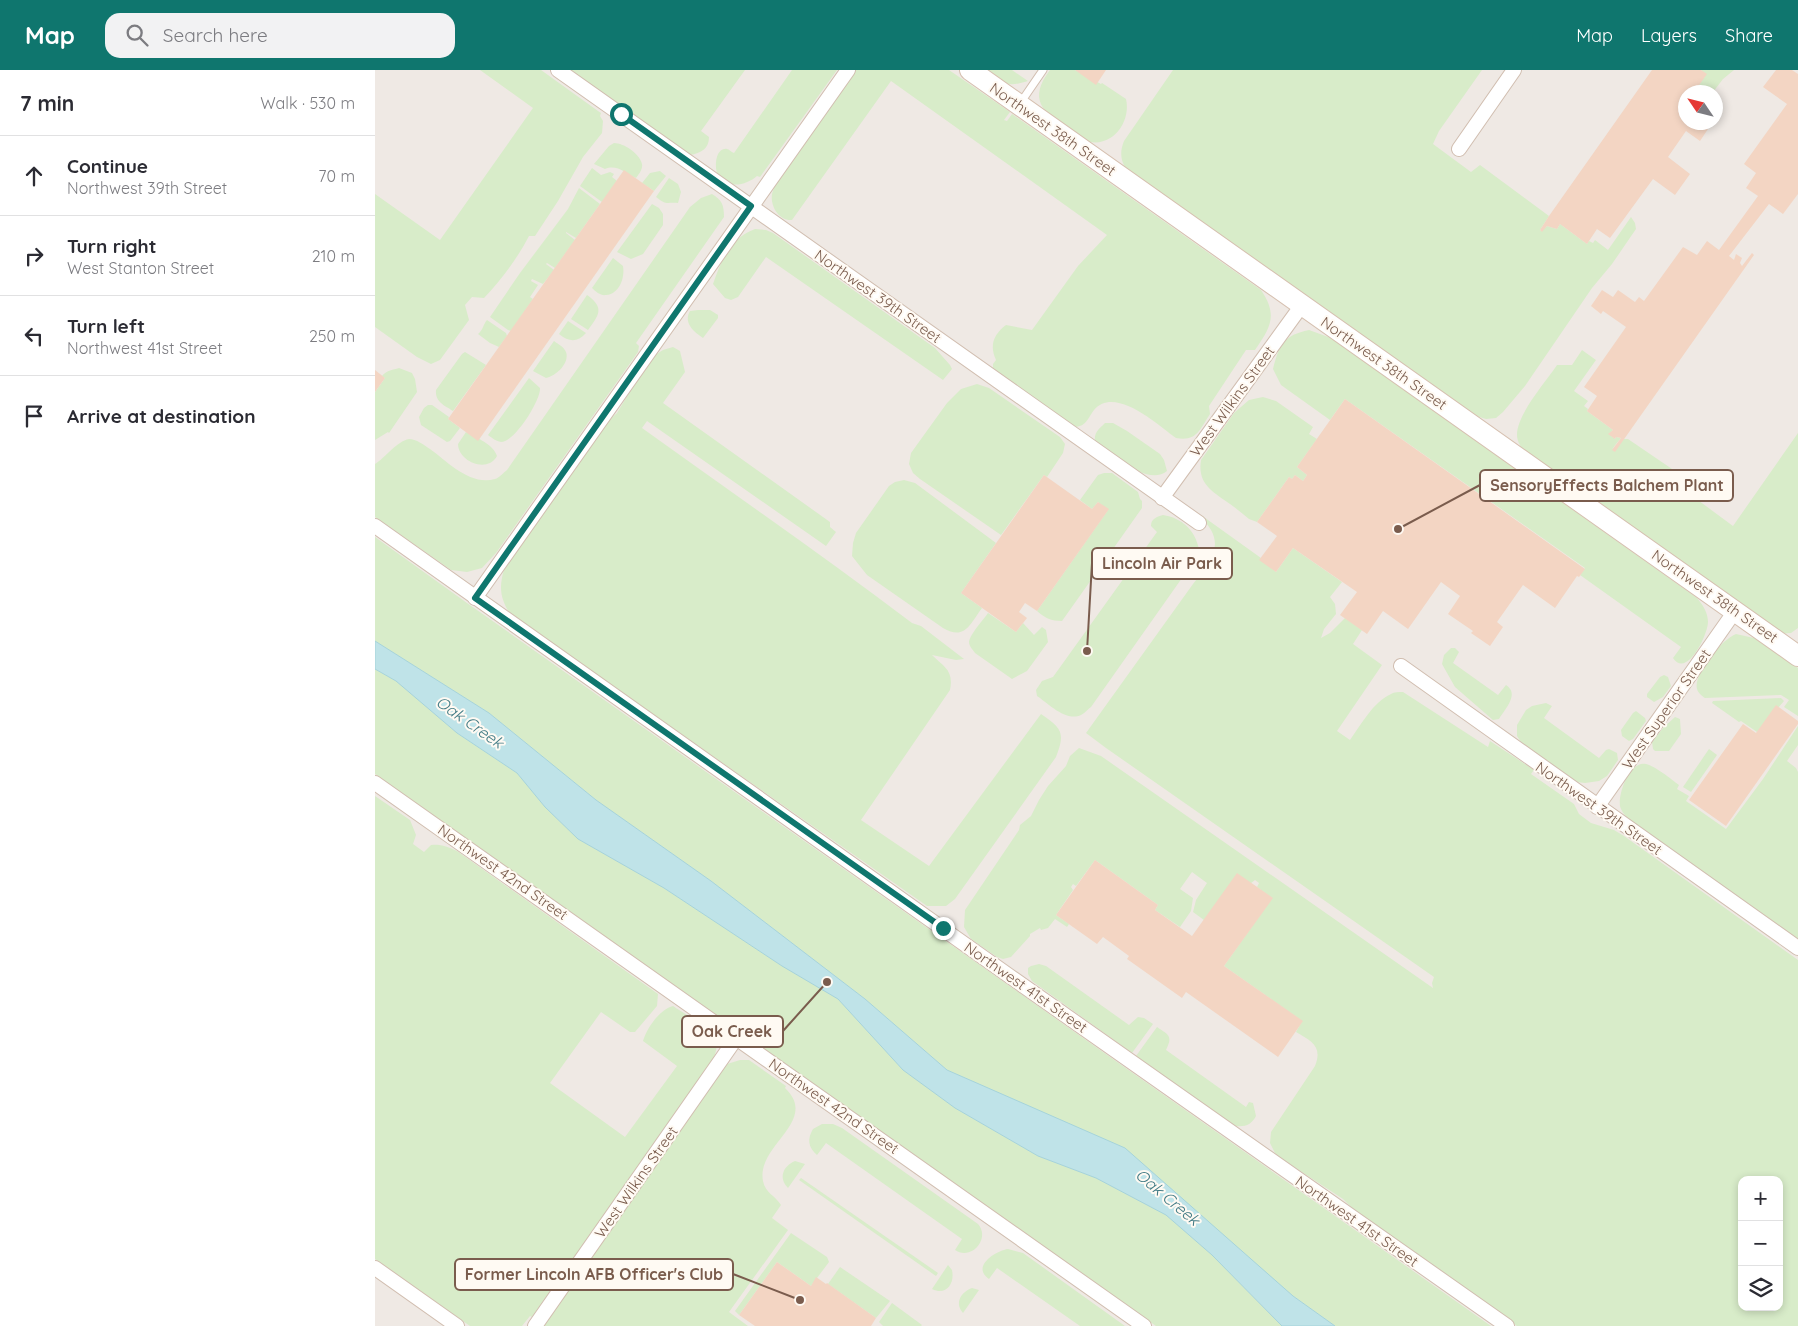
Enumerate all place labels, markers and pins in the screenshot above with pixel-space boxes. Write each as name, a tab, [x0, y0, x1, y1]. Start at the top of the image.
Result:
callout: SensoryEffects Balchem Plant	[1480, 470, 1733, 501]
callout: Lincoln Air Park	[1092, 548, 1232, 579]
callout: Oak Creek	[682, 1016, 783, 1047]
callout: Former Lincoln AFB Officer's Club	[455, 1259, 733, 1290]

